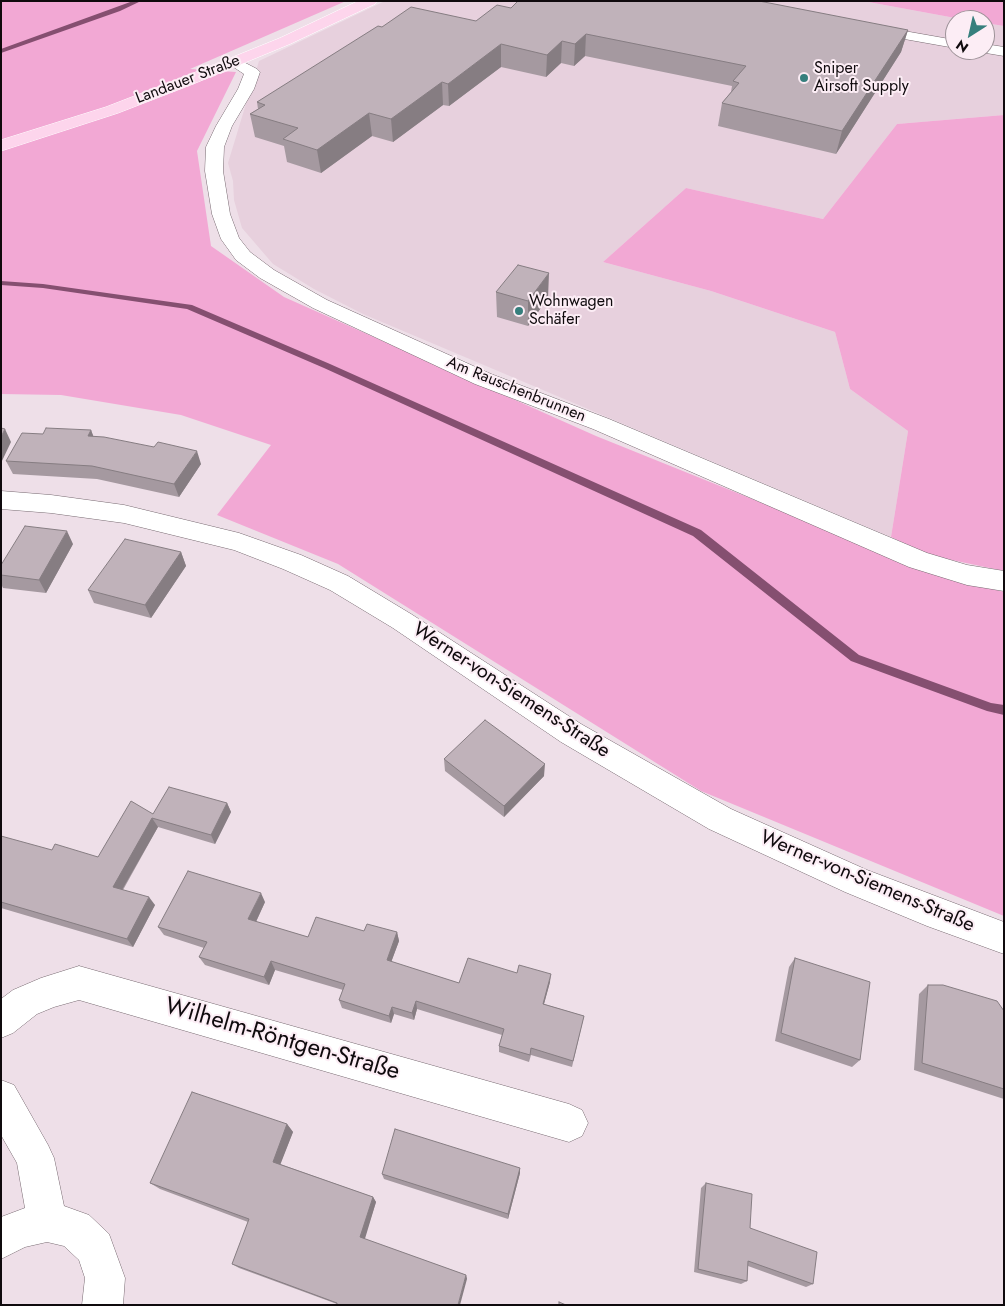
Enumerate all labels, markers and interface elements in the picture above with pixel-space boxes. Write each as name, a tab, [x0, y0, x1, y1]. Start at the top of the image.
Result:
north arrow	[945, 10, 995, 60]
text: N	[952, 35, 972, 58]
street label: Landauer Straße	[133, 51, 243, 109]
place label: Sniper Airsoft Supply	[814, 59, 909, 97]
marker: Sniper Airsoft Supply	[798, 72, 810, 84]
place label: Wohnwagen Schäfer	[529, 292, 613, 330]
marker: Wohnwagen Schäfer	[513, 305, 525, 317]
street label: Am Rauschenbrunnen	[444, 353, 588, 427]
street label: Werner-von-Siemens-Straße	[408, 618, 614, 764]
street label: Werner-von-Siemens-Straße	[756, 826, 978, 938]
street label: Wilhelm-Röntgen-Straße	[161, 993, 403, 1087]

